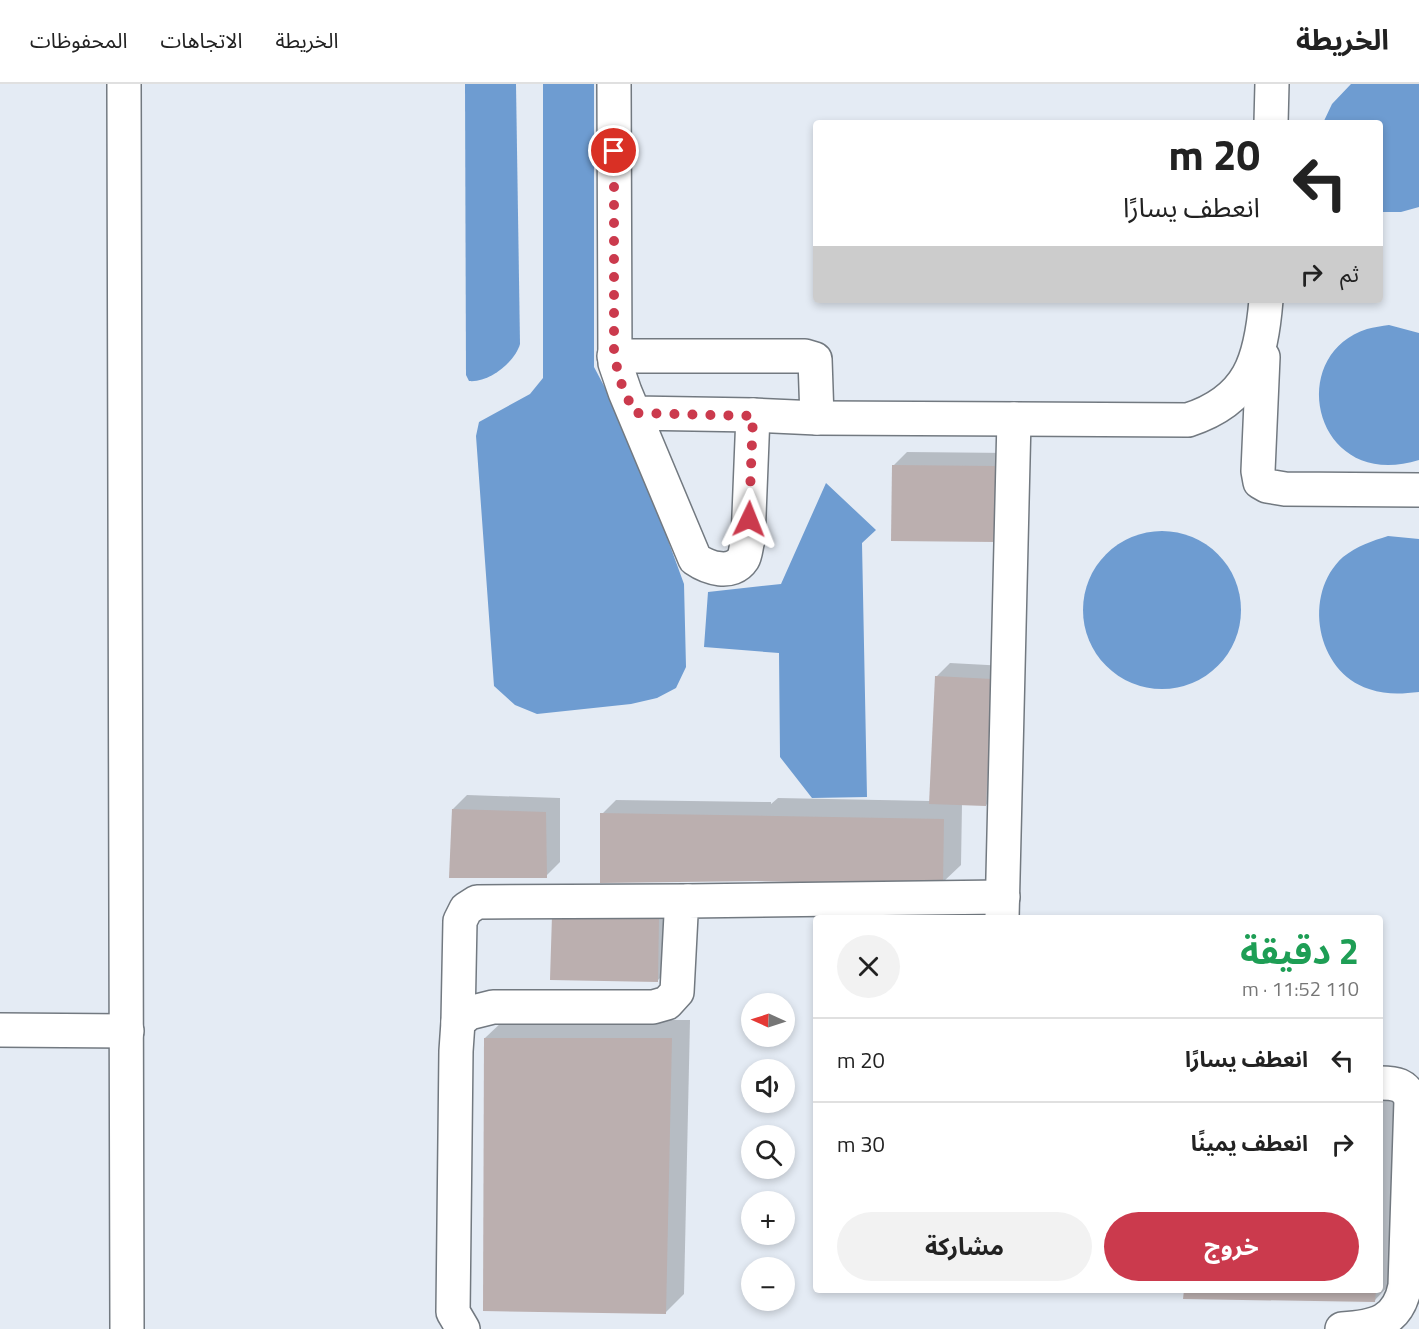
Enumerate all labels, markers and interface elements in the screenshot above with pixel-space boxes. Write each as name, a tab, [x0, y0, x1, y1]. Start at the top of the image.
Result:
text: الخريطة	[1296, 18, 1389, 61]
text: المحفوظات	[30, 24, 127, 56]
text: الاتجاهات	[160, 24, 242, 56]
text: الخريطة	[275, 24, 338, 56]
text: 20 m	[1168, 122, 1260, 186]
pin	[588, 125, 639, 176]
icon: arrive	[597, 134, 630, 167]
icon: left	[1281, 144, 1359, 222]
text: انعطف يسارًا	[1123, 186, 1260, 227]
text: ثم	[1340, 257, 1359, 291]
icon: right	[1295, 258, 1328, 291]
position arrow	[717, 487, 781, 551]
text: 2 دقيقة	[1240, 923, 1359, 978]
button: close	[837, 935, 900, 998]
text: 110 m · 11:52	[1242, 973, 1359, 1004]
north arrow	[741, 993, 795, 1047]
map controls	[741, 993, 795, 1311]
text: انعطف يسارًا	[1185, 1042, 1308, 1076]
text: 20 m	[837, 1043, 885, 1077]
icon: left	[1326, 1044, 1359, 1077]
button: sound	[741, 1059, 795, 1113]
button: search	[741, 1125, 795, 1179]
text: انعطف يمينًا	[1191, 1126, 1308, 1160]
text: 30 m	[837, 1127, 885, 1161]
icon: right	[1326, 1128, 1359, 1161]
button: +	[741, 1191, 795, 1245]
button: مشاركة	[837, 1212, 1092, 1281]
button: خروج	[1104, 1212, 1359, 1281]
button: −	[741, 1257, 795, 1311]

